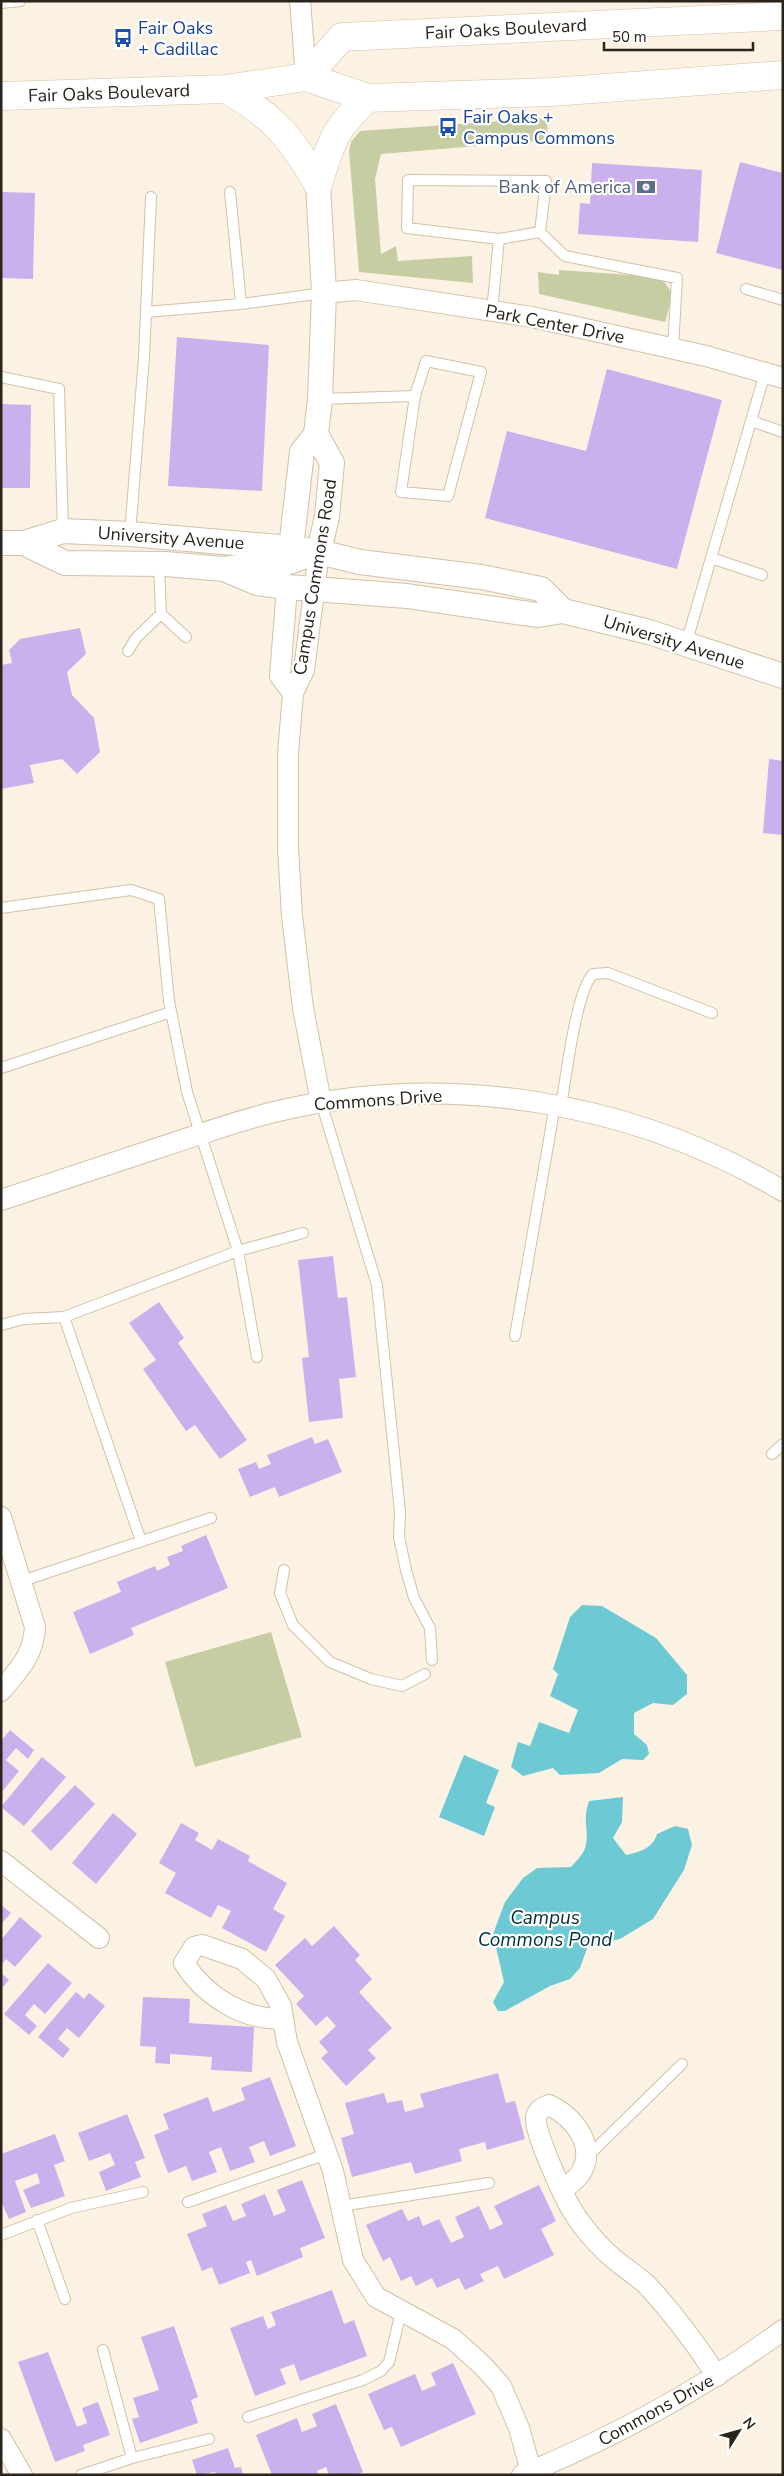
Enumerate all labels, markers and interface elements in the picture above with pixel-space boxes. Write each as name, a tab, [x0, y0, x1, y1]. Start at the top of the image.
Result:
street label: Fair Oaks Boulevard	[424, 13, 588, 45]
place label: Fair Oaks + Cadillac	[138, 16, 218, 61]
scale bar	[604, 20, 753, 52]
bus stop icon: Fair Oaks + Cadillac	[112, 27, 134, 49]
text: 50 m	[612, 27, 647, 47]
street label: Fair Oaks Boulevard	[28, 78, 190, 108]
place label: Fair Oaks + Campus Commons	[463, 105, 615, 150]
bus stop icon: Fair Oaks + Campus Commons	[437, 116, 459, 138]
place label: Bank of America	[498, 175, 631, 199]
bank icon: Bank of America	[635, 176, 657, 198]
street label: Park Center Drive	[483, 299, 627, 349]
street label: Campus Commons Road	[288, 477, 342, 677]
street label: University Avenue	[97, 521, 245, 555]
street label: University Avenue	[600, 609, 748, 675]
street label: Commons Drive	[313, 1084, 443, 1116]
water label: Campus Commons Pond	[478, 1905, 613, 1953]
street label: Commons Drive	[594, 2368, 718, 2452]
north arrow	[714, 2406, 764, 2456]
text: N	[738, 2414, 760, 2433]

